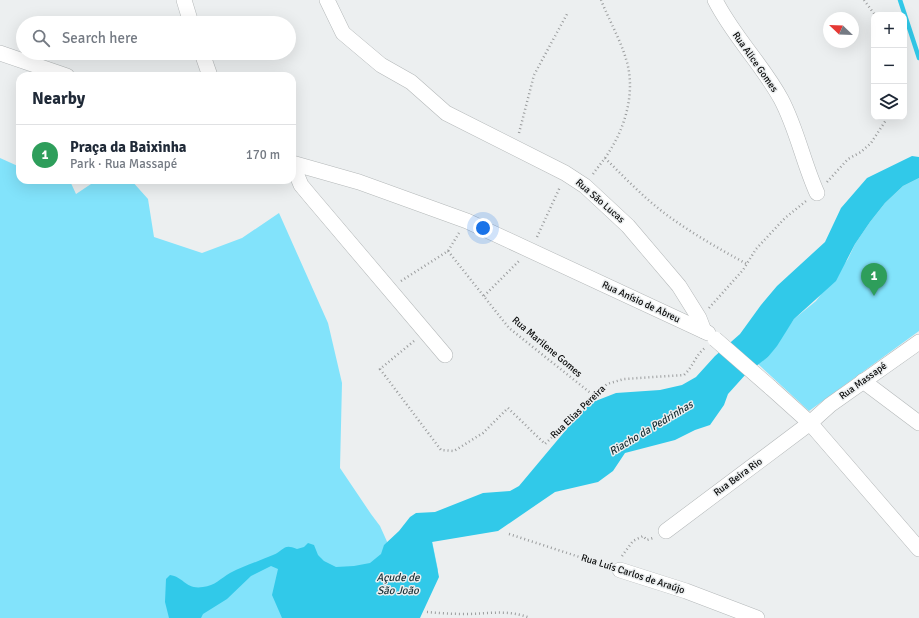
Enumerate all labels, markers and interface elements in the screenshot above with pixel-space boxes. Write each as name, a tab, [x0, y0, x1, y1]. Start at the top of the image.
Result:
north arrow	[823, 12, 859, 48]
map controls	[871, 12, 907, 120]
button: +	[871, 12, 907, 48]
search box	[16, 16, 296, 60]
icon: search	[30, 27, 52, 49]
text: Search here	[62, 29, 138, 47]
street label: Rua Alice Gomes	[730, 29, 781, 95]
button: −	[871, 48, 907, 84]
button: layers	[871, 84, 907, 120]
text: Nearby	[32, 88, 85, 109]
text: Praça da Baixinha	[70, 138, 187, 156]
text: 1	[41, 147, 49, 163]
text: 170 m	[246, 147, 280, 163]
text: Park · Rua Massapé	[70, 156, 177, 172]
street label: Rua São Lucas	[573, 176, 627, 226]
your location	[473, 218, 493, 238]
pin: 1	[861, 263, 887, 296]
street label: Rua Anísio de Abreu	[600, 279, 682, 325]
street label: Rua Marilene Gomes	[510, 314, 585, 380]
street label: Rua Massapé	[837, 360, 889, 402]
street label: Rua Elias Pereira	[548, 383, 608, 441]
water label: Riacho da Pedrinhas	[607, 397, 696, 458]
street label: Rua Beira Rio	[711, 455, 765, 499]
street label: Rua Luís Carlos de Araújo	[580, 552, 686, 596]
water label: Açude de São João	[377, 571, 420, 597]

